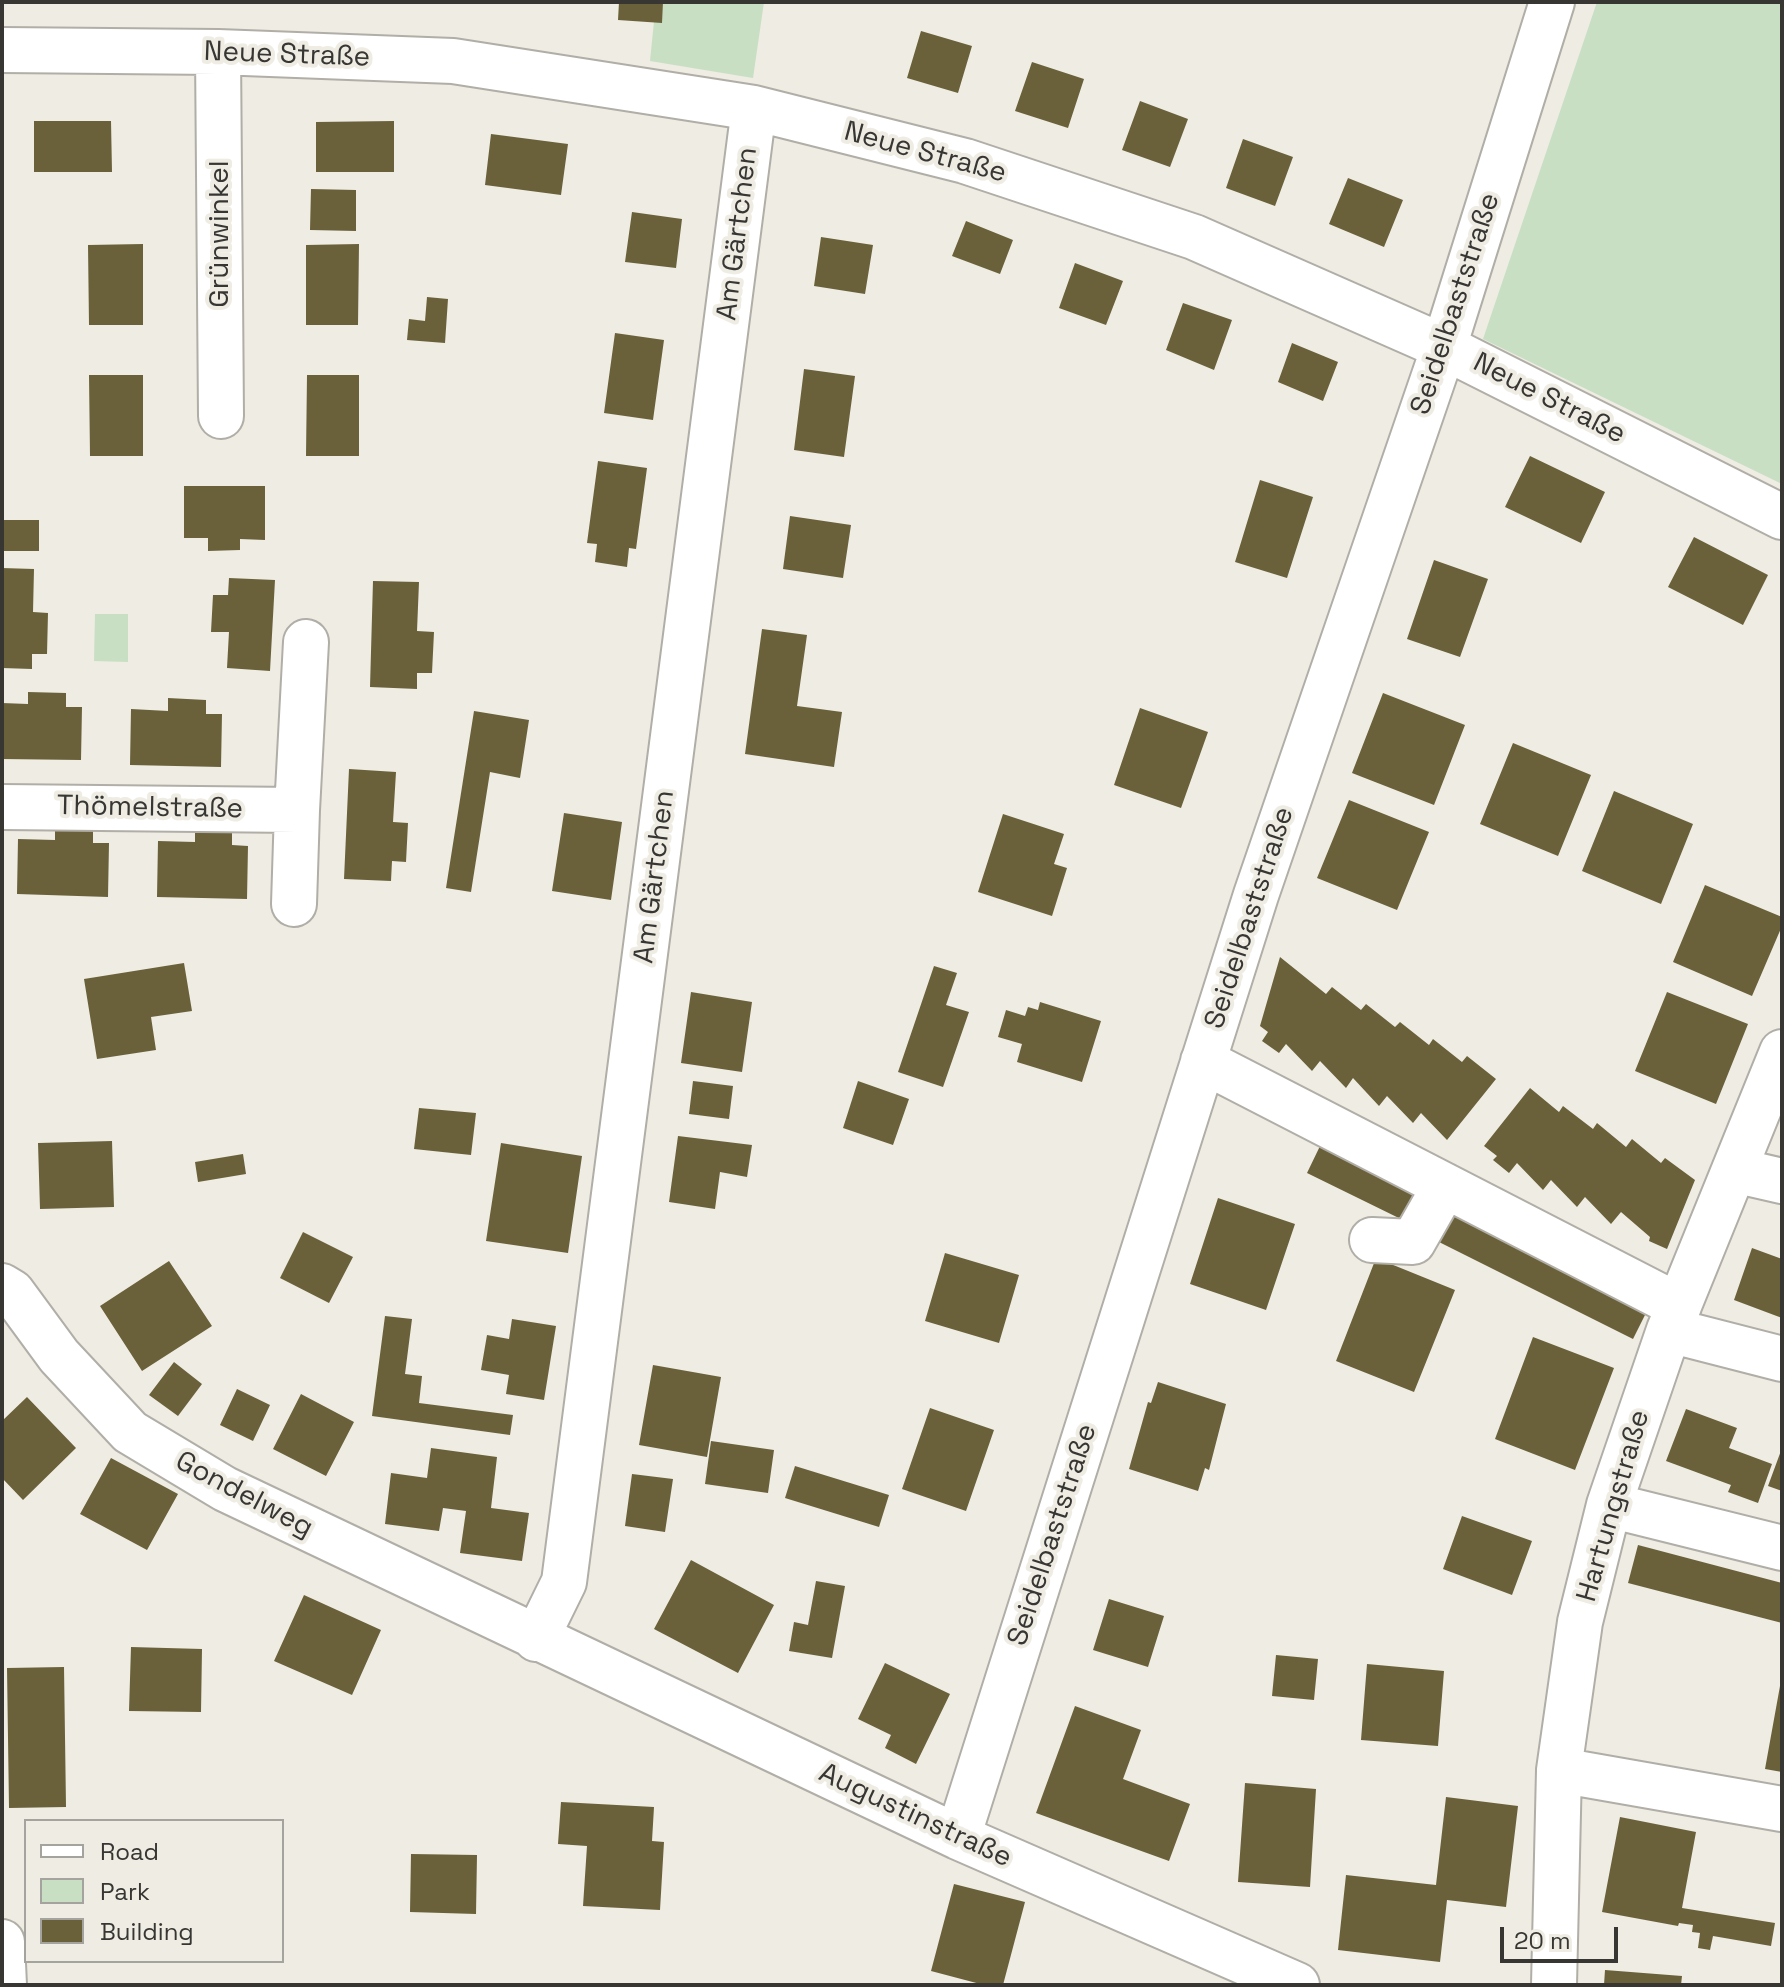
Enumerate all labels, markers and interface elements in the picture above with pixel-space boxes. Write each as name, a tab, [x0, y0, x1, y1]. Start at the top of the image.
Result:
street label: Neue Straße	[203, 35, 371, 75]
street label: Neue Straße	[840, 115, 1010, 191]
street label: Am Gärtchen	[711, 146, 765, 322]
street label: Grünwinkel	[203, 160, 237, 308]
street label: Seidelbaststraße	[1404, 189, 1508, 419]
street label: Neue Straße	[1467, 346, 1631, 452]
street label: Am Gärtchen	[628, 789, 682, 965]
street label: Thömelstraße	[57, 790, 243, 826]
street label: Seidelbaststraße	[1198, 803, 1302, 1033]
street label: Hartungstraße	[1571, 1406, 1657, 1606]
street label: Seidelbaststraße	[1001, 1420, 1105, 1650]
street label: Gondelweg	[169, 1445, 319, 1545]
street label: Augustinstraße	[813, 1757, 1017, 1875]
legend	[24, 1819, 284, 1963]
text: Road	[100, 1836, 159, 1867]
text: Park	[100, 1876, 150, 1907]
scale bar	[1504, 1911, 1622, 1961]
text: Building	[100, 1916, 194, 1947]
text: 20 m	[1514, 1925, 1571, 1956]

